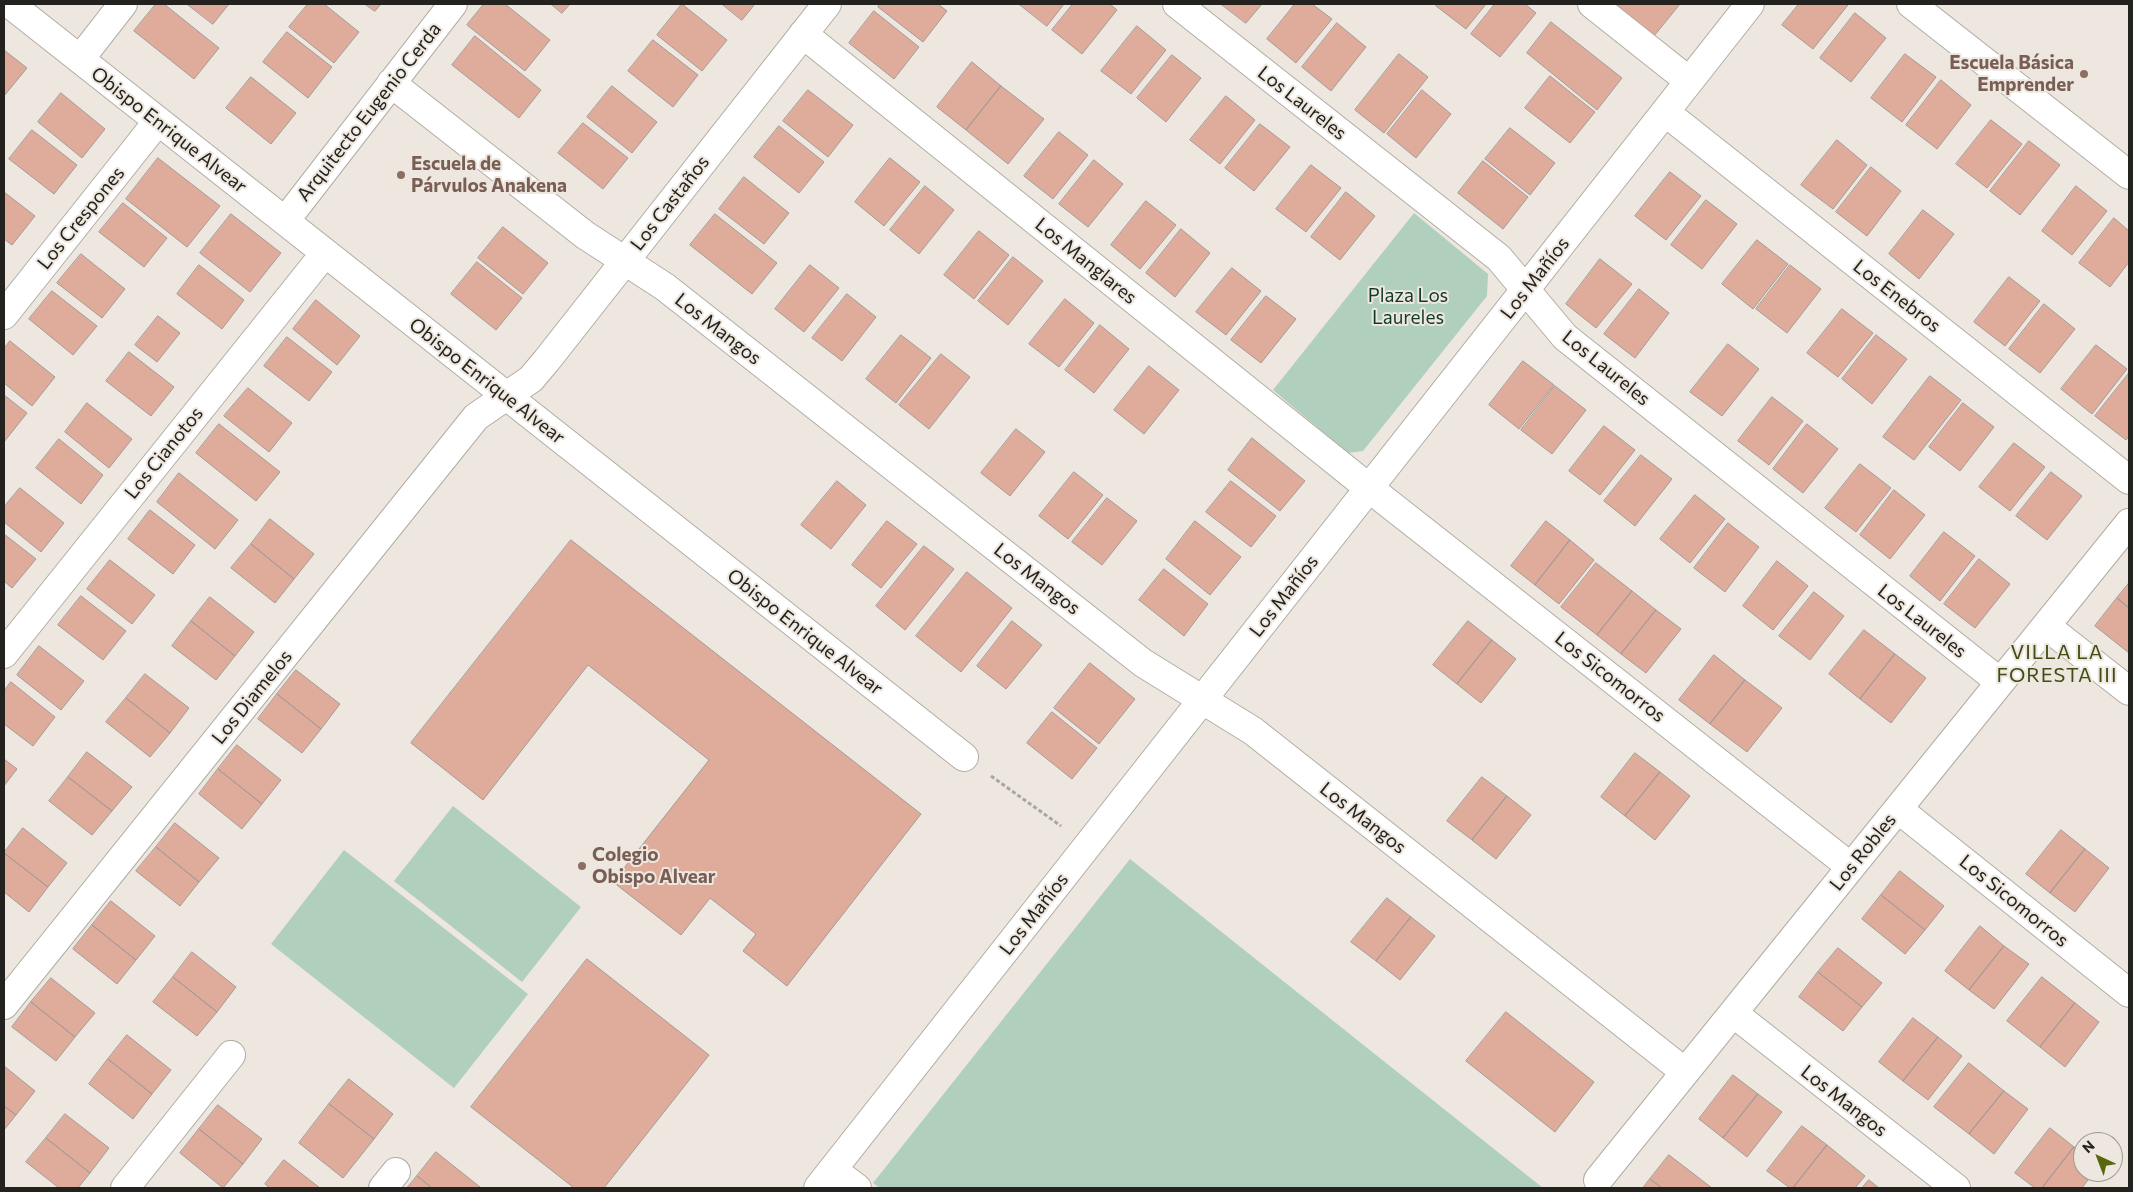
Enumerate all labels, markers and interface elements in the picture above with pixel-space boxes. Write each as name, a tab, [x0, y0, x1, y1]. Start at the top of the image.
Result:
street label: Arquitecto Eugenio Cerda	[292, 18, 446, 206]
place label: Escuela Básica Emprender	[1949, 52, 2074, 96]
street label: Los Laureles	[1253, 61, 1351, 145]
street label: Obispo Enrique Alvear	[87, 62, 251, 198]
marker: Escuela Básica Emprender	[2078, 68, 2090, 80]
street label: Los Castaños	[626, 151, 714, 255]
place label: Escuela de Párvulos Anakena	[411, 153, 567, 197]
street label: Los Crespones	[33, 162, 129, 274]
marker: Escuela de Párvulos Anakena	[395, 169, 407, 181]
street label: Los Manglares	[1031, 213, 1141, 309]
street label: Los Mañíos	[1496, 232, 1574, 324]
street label: Los Enebros	[1849, 255, 1945, 337]
park label: Plaza Los Laureles	[1368, 285, 1448, 329]
street label: Los Mangos	[670, 288, 766, 370]
street label: Obispo Enrique Alvear	[405, 313, 569, 449]
street label: Los Laureles	[1557, 326, 1655, 410]
street label: Los Cianotos	[120, 402, 208, 504]
street label: Los Mangos	[989, 538, 1085, 620]
street label: Los Mañíos	[1245, 550, 1323, 642]
street label: Obispo Enrique Alvear	[723, 564, 887, 700]
street label: Los Laureles	[1873, 579, 1971, 663]
street label: Los Sicomorros	[1550, 627, 1670, 727]
district label: VILLA LA FORESTA III	[1995, 640, 2119, 687]
street label: Los Diamelos	[207, 645, 297, 749]
street label: Los Mangos	[1315, 777, 1411, 859]
street label: Los Robles	[1825, 809, 1901, 895]
place label: Colegio Obispo Alvear	[592, 844, 716, 888]
street label: Los Sicomorros	[1955, 850, 2073, 952]
marker: Colegio Obispo Alvear	[576, 860, 588, 872]
street label: Los Mañíos	[995, 868, 1073, 960]
street label: Los Mangos	[1796, 1060, 1892, 1142]
north arrow	[2073, 1132, 2123, 1182]
text: N	[2078, 1137, 2098, 1156]

